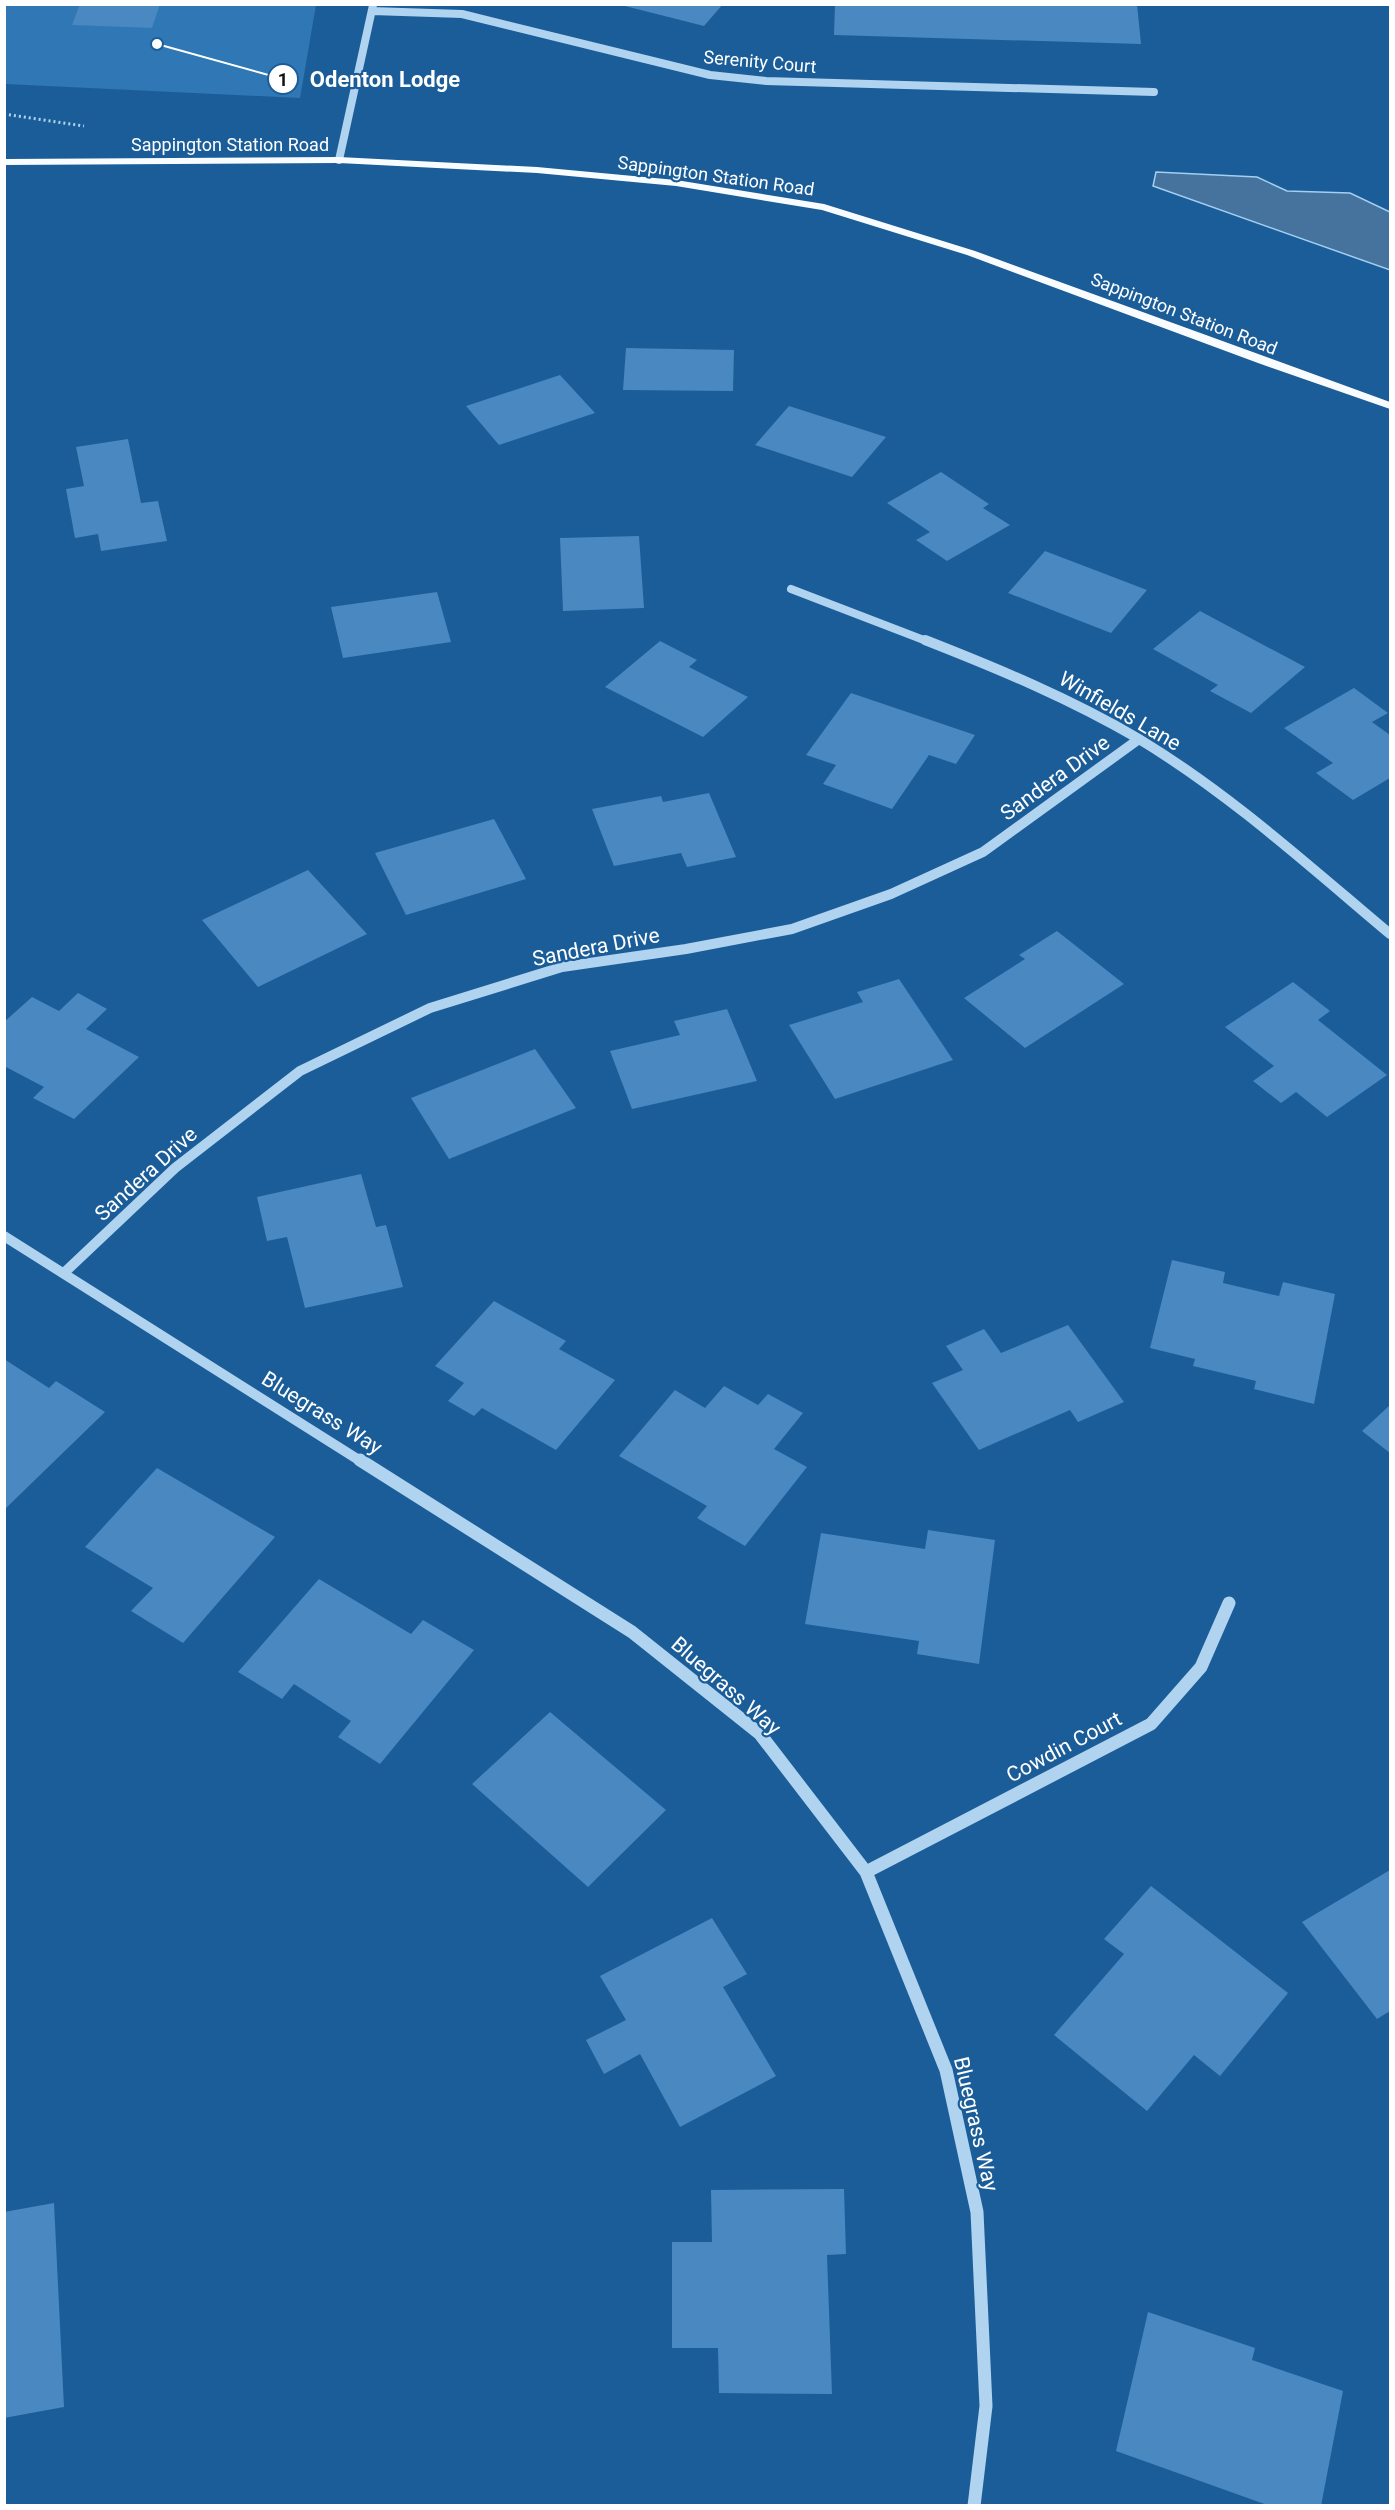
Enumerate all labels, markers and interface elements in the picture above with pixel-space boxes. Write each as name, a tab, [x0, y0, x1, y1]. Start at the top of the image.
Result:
street label: Serenity Court	[703, 46, 817, 77]
callout: Odenton Lodge	[268, 59, 472, 99]
text: Odenton Lodge	[310, 67, 460, 92]
text: 1	[278, 69, 288, 90]
street label: Sappington Station Road	[131, 134, 329, 155]
street label: Sappington Station Road	[617, 151, 816, 200]
street label: Sappington Station Road	[1088, 268, 1280, 359]
street label: Winfields Lane	[1055, 666, 1185, 756]
street label: Sandera Drive	[996, 730, 1114, 826]
street label: Sandera Drive	[530, 923, 662, 971]
street label: Sandera Drive	[90, 1122, 202, 1226]
street label: Bluegrass Way	[257, 1366, 387, 1460]
street label: Bluegrass Way	[666, 1632, 786, 1740]
street label: Cowdin Court	[1002, 1707, 1126, 1787]
street label: Bluegrass Way	[949, 2054, 1003, 2194]

